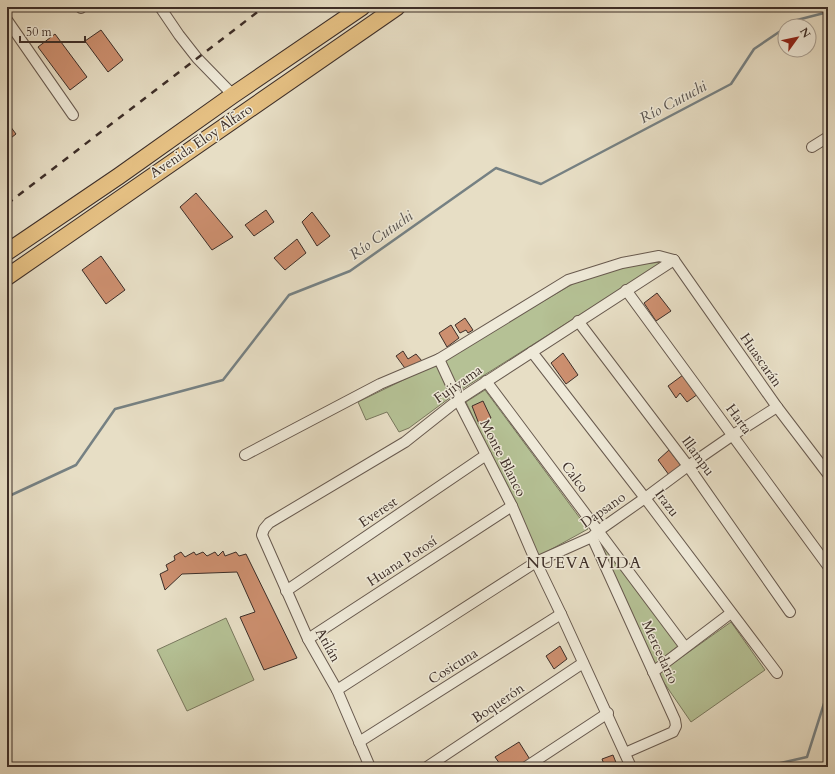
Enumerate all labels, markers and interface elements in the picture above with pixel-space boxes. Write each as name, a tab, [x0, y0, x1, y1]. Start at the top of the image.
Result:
scale bar	[20, 18, 85, 44]
north arrow	[777, 18, 817, 58]
text: 50 m	[26, 24, 53, 40]
text: N	[796, 25, 814, 41]
water label: Río Cutuchi	[636, 76, 711, 128]
street label: Avenida Eloy Alfaro	[146, 99, 256, 182]
water label: Río Cutuchi	[345, 205, 417, 264]
street label: Huascarán	[736, 329, 786, 391]
street label: Fujiyama	[430, 360, 486, 408]
street label: Harta	[722, 400, 756, 438]
street label: Monte Blanco	[475, 416, 531, 500]
street label: Illampu	[677, 432, 719, 480]
street label: Calco	[557, 458, 593, 497]
street label: Irazu	[650, 485, 684, 521]
street label: Dapsano	[577, 487, 630, 532]
street label: Everest	[355, 492, 401, 532]
street label: Huana Potosí	[363, 531, 441, 591]
district label: NUEVA VIDA	[526, 552, 642, 574]
street label: Mercedario	[637, 617, 683, 687]
street label: Atilán	[311, 625, 345, 665]
street label: Cosicuna	[425, 643, 481, 689]
street label: Boquerón	[468, 679, 528, 727]

